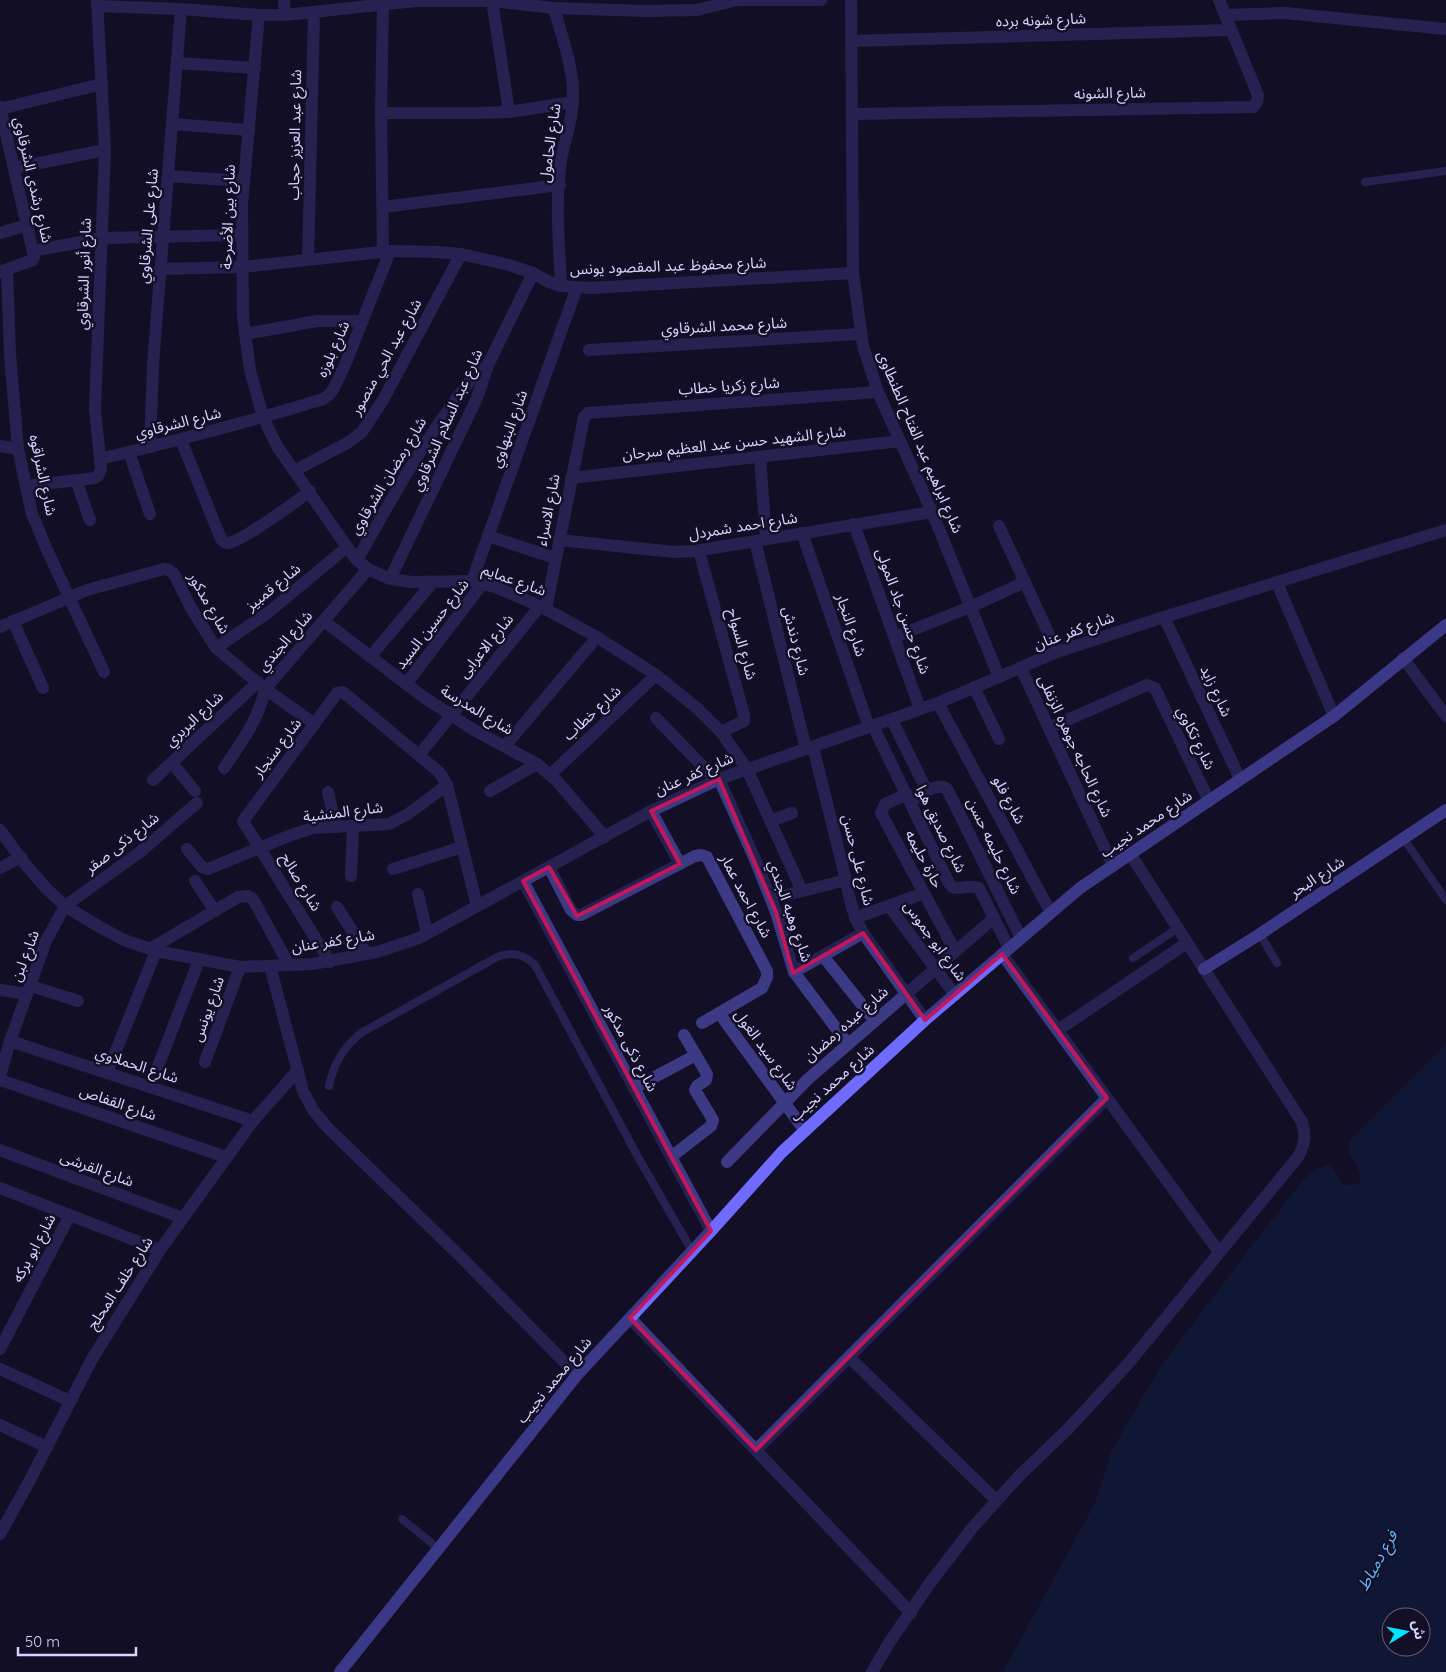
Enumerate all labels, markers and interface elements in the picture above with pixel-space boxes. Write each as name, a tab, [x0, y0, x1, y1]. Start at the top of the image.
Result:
street label: شارع شونه برده	[995, 8, 1087, 34]
street label: شارع عبد العزيز حجاب	[284, 69, 308, 201]
street label: شارع الشونه	[1074, 82, 1146, 106]
street label: شارع الحامول	[535, 102, 567, 184]
street label: شارع رشدى الشرقاوي	[7, 115, 57, 246]
street label: شارع بين الأضرحة	[216, 164, 242, 270]
street label: شارع على الشرقاوي	[133, 167, 165, 285]
street label: شارع أنور الشرقاوي	[72, 217, 98, 331]
street label: شارع محفوظ عبد المقصود يونس	[569, 253, 767, 281]
street label: شارع عبد الحي منصور	[345, 295, 428, 421]
street label: شارع محمد الشرقاوي	[660, 313, 788, 341]
street label: شارع بلوزه	[312, 317, 356, 381]
street label: شارع عبد السلام الشرقاوي	[407, 346, 489, 495]
street label: شارع ابراهيم عبد الفتاح الطنطاوى	[871, 348, 968, 537]
street label: شارع زكريا خطاب	[678, 372, 781, 402]
street label: شارع البنهاوي	[486, 387, 534, 471]
street label: شارع الشرقاوي	[133, 403, 224, 445]
street label: شارع رمضان الشرقاوي	[345, 413, 433, 540]
street label: شارع الشهيد حسن عبد العظيم سرحان	[621, 421, 847, 467]
street label: شارع الشراقوه	[23, 433, 61, 518]
street label: شارع الاسراء	[531, 472, 567, 548]
street label: شارع احمد شمردل	[687, 507, 799, 546]
street label: شارع حسن جاد المولى	[869, 545, 935, 678]
street label: شارع قمبيز	[241, 559, 306, 618]
street label: شارع عمايم	[478, 559, 549, 603]
street label: شارع مدكور	[181, 568, 235, 639]
street label: شارع حسين السيد	[390, 575, 475, 674]
street label: شارع النجار	[829, 590, 871, 660]
street label: شارع دندش	[776, 604, 814, 678]
street label: شارع الجندي	[253, 606, 319, 677]
street label: شارع السواح	[720, 606, 762, 683]
street label: شارع كفر عنان	[1031, 607, 1118, 657]
street label: شارع الاعرابى	[454, 609, 520, 684]
street label: شارع زايد	[1194, 662, 1237, 721]
street label: شارع الحاجه جوهره الزنفلى	[1031, 672, 1117, 821]
street label: شارع المدرسة	[436, 680, 517, 741]
street label: شارع خطاب	[559, 681, 627, 746]
street label: شارع البربري	[161, 687, 229, 753]
street label: شارع تكاوي	[1170, 703, 1220, 774]
street label: شارع سنجار	[247, 714, 308, 784]
street label: شارع كفر عنان	[651, 748, 738, 802]
street label: شارع فلو	[986, 773, 1030, 829]
street label: شارع صديق هوا	[909, 782, 971, 877]
street label: شارع محمد نجيب	[1096, 786, 1197, 864]
street label: شارع حليمه حسن	[960, 794, 1026, 899]
street label: شارع المنشية	[302, 797, 385, 829]
street label: شارع ذكى صقر	[80, 808, 165, 880]
street label: شارع على حسن	[835, 812, 879, 908]
street label: حارة حليمه	[901, 826, 948, 891]
street label: شارع صالح	[274, 849, 326, 916]
street label: شارع احمد عمار	[713, 850, 777, 943]
street label: شارع البحر	[1285, 852, 1349, 904]
street label: شارع وهبه الجندي	[761, 857, 817, 966]
street label: شارع ابو جموس	[897, 897, 971, 987]
street label: شارع كفر عنان	[290, 924, 377, 959]
street label: شارع لبن	[6, 927, 46, 985]
street label: شارع يونس	[187, 973, 231, 1045]
street label: شارع عبده رمضان	[800, 982, 894, 1068]
street label: شارع ذكى مدكور	[597, 1000, 663, 1096]
street label: شارع سيد الغول	[728, 1005, 802, 1096]
street label: شارع محمد نجيب	[786, 1040, 880, 1128]
street label: شارع الحملاوي	[92, 1042, 181, 1090]
street label: شارع القفاص	[76, 1081, 159, 1127]
street label: شارع القرشى	[57, 1147, 137, 1193]
street label: شارع ابو بركه	[8, 1210, 62, 1287]
street label: شارع خلف المحلج	[82, 1232, 159, 1334]
street label: شارع محمد نجيب	[512, 1332, 598, 1429]
water label: فرع دمياط	[1352, 1526, 1405, 1595]
north arrow	[1381, 1607, 1431, 1657]
text: ش	[1408, 1619, 1429, 1641]
scale bar	[18, 1624, 135, 1656]
text: 50 m	[25, 1632, 60, 1651]

